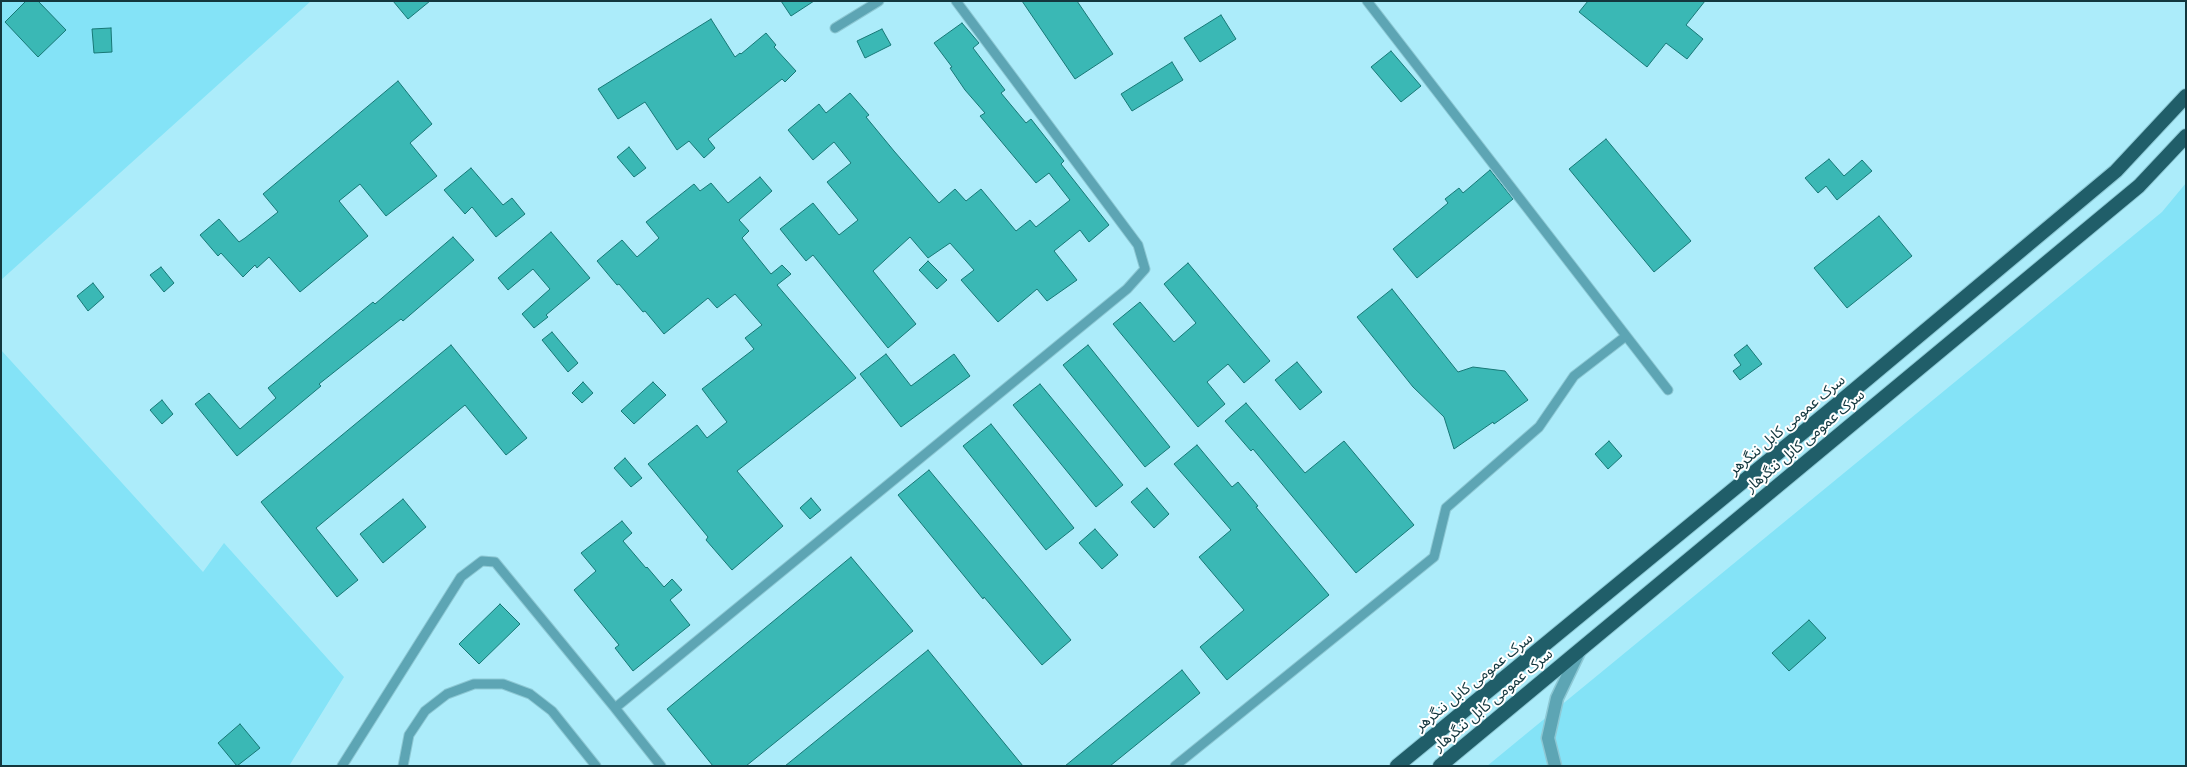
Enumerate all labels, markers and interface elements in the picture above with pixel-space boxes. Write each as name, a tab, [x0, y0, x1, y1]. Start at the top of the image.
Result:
street label: سرک عمومی کابل ننگرهر	[1725, 371, 1849, 479]
street label: سرک عمومی کابل ننگرهار	[1742, 386, 1868, 496]
street label: سرک عمومی کابل ننگرهر	[1412, 629, 1536, 735]
street label: سرک عمومی کابل ننگرهار	[1430, 645, 1556, 755]

